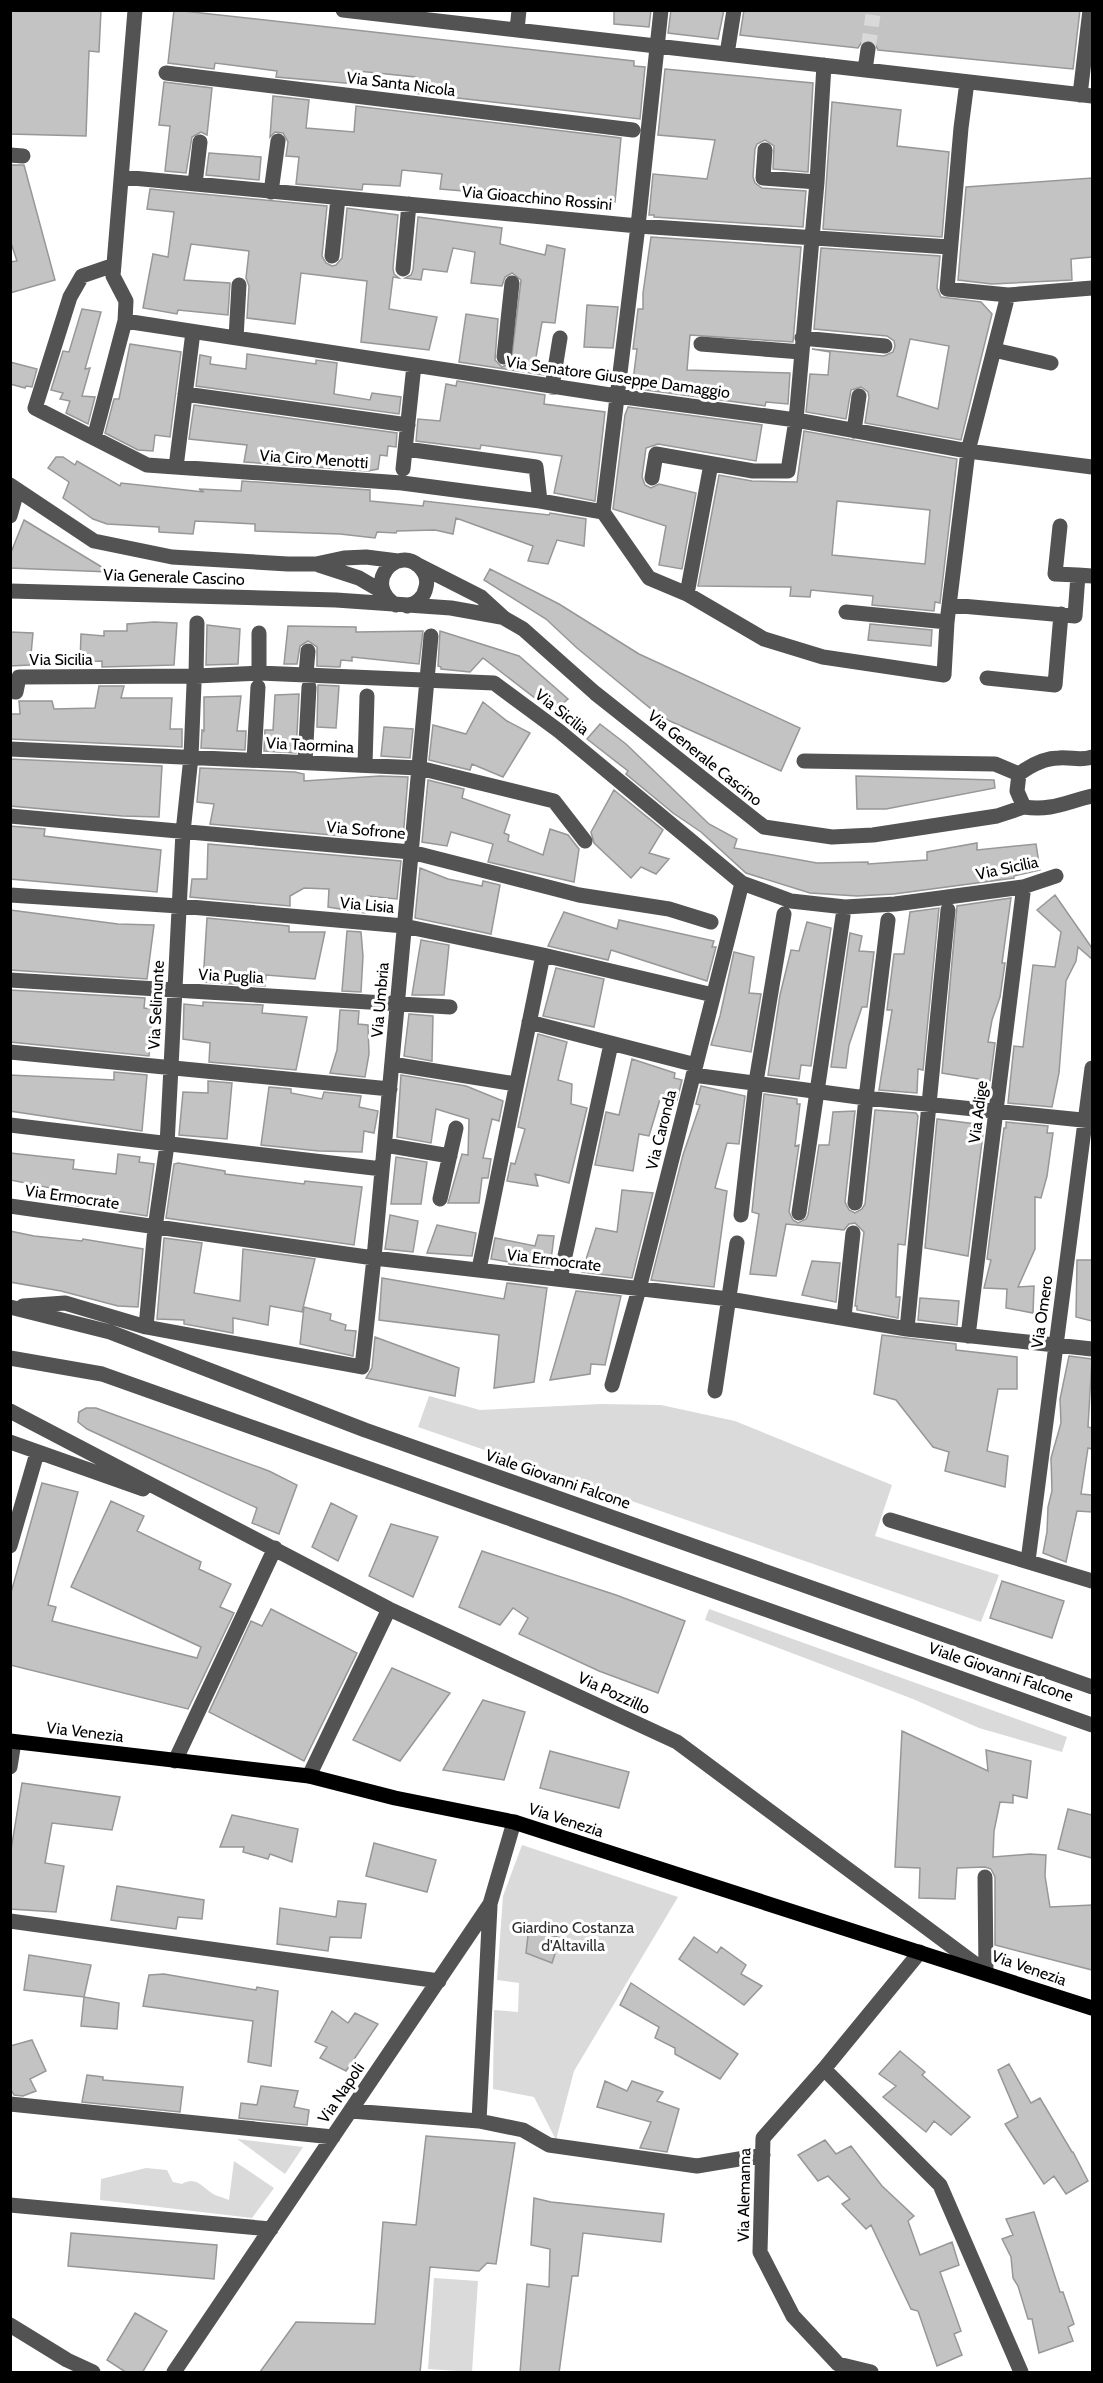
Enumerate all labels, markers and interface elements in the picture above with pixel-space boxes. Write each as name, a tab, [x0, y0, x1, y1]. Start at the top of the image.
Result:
street label: Via Santa Nicola	[345, 68, 457, 100]
street label: Via Gioacchino Rossini	[461, 182, 613, 214]
street label: Via Senatore Giuseppe Damaggio	[505, 352, 731, 402]
street label: Via Ciro Menotti	[259, 446, 369, 472]
street label: Via Generale Cascino	[103, 565, 245, 589]
street label: Via Sicilia	[29, 650, 93, 669]
street label: Via Sicilia	[531, 685, 593, 739]
street label: Via Generale Cascino	[644, 706, 766, 810]
street label: Via Taormina	[265, 733, 355, 757]
street label: Via Sofrone	[326, 817, 406, 843]
street label: Via Sicilia	[974, 852, 1040, 884]
street label: Via Lisia	[339, 893, 395, 917]
street label: Via Selinunte	[144, 960, 168, 1050]
street label: Via Umbria	[367, 961, 393, 1038]
street label: Via Puglia	[198, 965, 264, 987]
street label: Via Adige	[965, 1079, 991, 1145]
street label: Via Caronda	[642, 1088, 680, 1172]
street label: Via Ermocrate	[24, 1181, 120, 1213]
street label: Via Ermocrate	[506, 1245, 602, 1275]
street label: Via Omero	[1027, 1274, 1057, 1350]
street label: Viale Giovanni Falcone	[483, 1445, 633, 1513]
street label: Viale Giovanni Falcone	[926, 1638, 1076, 1706]
street label: Via Pozzillo	[575, 1668, 653, 1718]
street label: Via Venezia	[45, 1718, 125, 1746]
street label: Via Venezia	[526, 1799, 606, 1841]
park label: Giardino Costanza d'Altavilla	[512, 1918, 635, 1955]
street label: Via Venezia	[989, 1946, 1069, 1990]
street label: Via Napoli	[314, 2059, 368, 2127]
street label: Via Alemanna	[734, 2147, 754, 2242]

